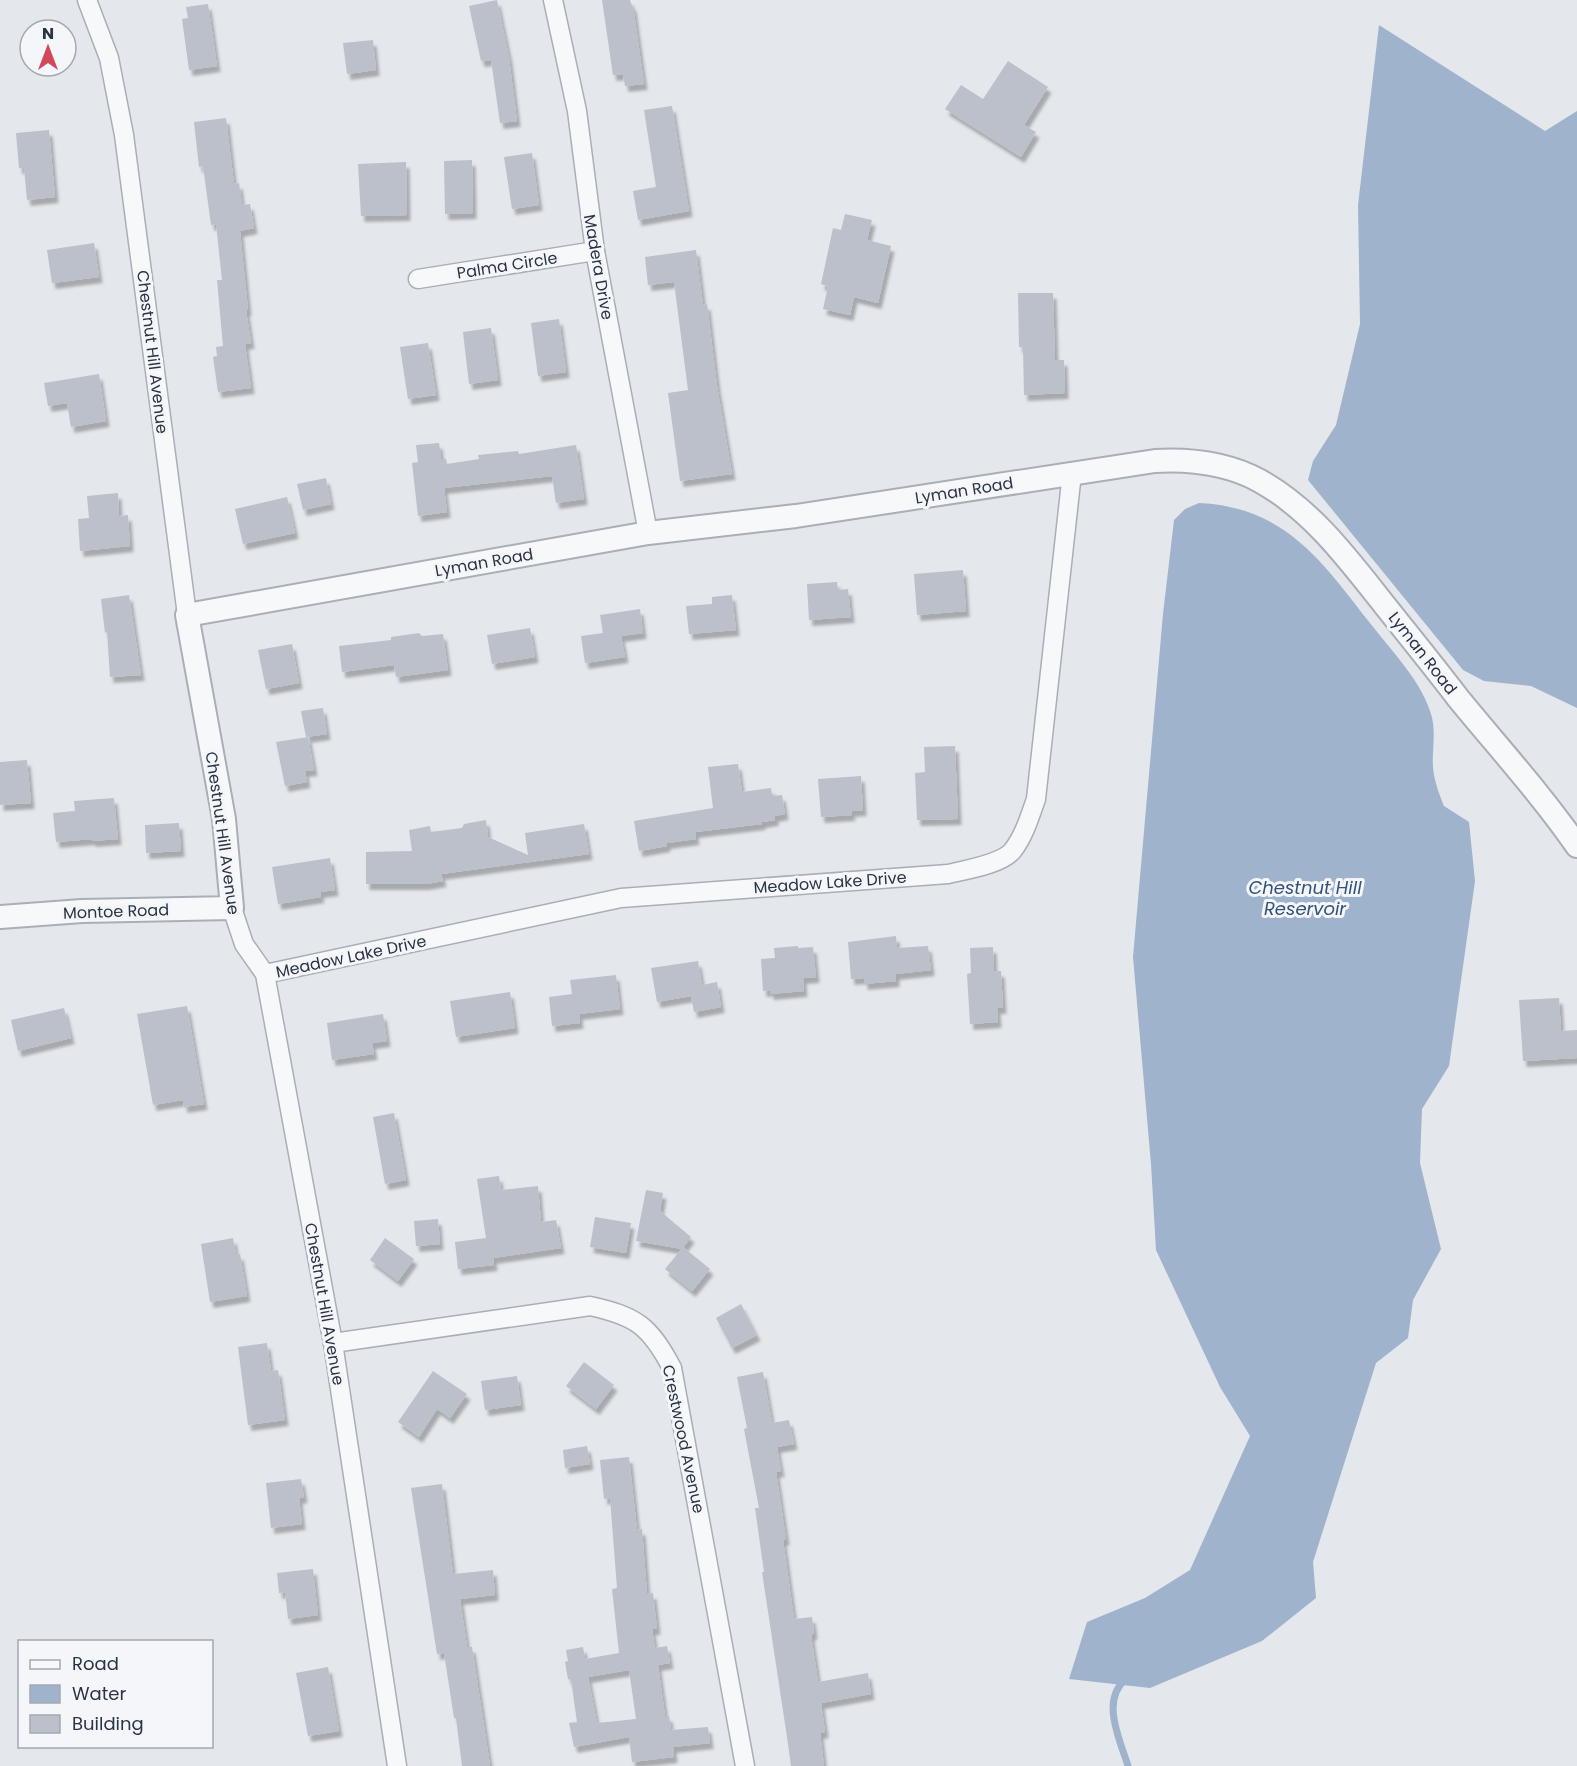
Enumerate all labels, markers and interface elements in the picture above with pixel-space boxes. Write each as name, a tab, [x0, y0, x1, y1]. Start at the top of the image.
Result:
north arrow	[18, 18, 78, 78]
text: N	[42, 22, 54, 45]
street label: Madera Drive	[578, 213, 619, 322]
street label: Palma Circle	[455, 246, 559, 285]
street label: Chestnut Hill Avenue	[131, 269, 174, 435]
street label: Lyman Road	[913, 471, 1015, 510]
street label: Lyman Road	[433, 543, 535, 582]
street label: Lyman Road	[1383, 607, 1462, 700]
street label: Chestnut Hill Avenue	[200, 750, 245, 916]
street label: Meadow Lake Drive	[753, 866, 907, 899]
water label: Chestnut Hill Reservoir	[1248, 875, 1362, 921]
street label: Montoe Road	[63, 898, 169, 925]
street label: Meadow Lake Drive	[274, 929, 429, 984]
street label: Chestnut Hill Avenue	[299, 1221, 350, 1387]
street label: Crestwood Avenue	[657, 1363, 710, 1516]
legend	[18, 1640, 213, 1748]
text: Road	[72, 1651, 119, 1676]
text: Water	[72, 1681, 126, 1706]
text: Building	[72, 1711, 144, 1736]

